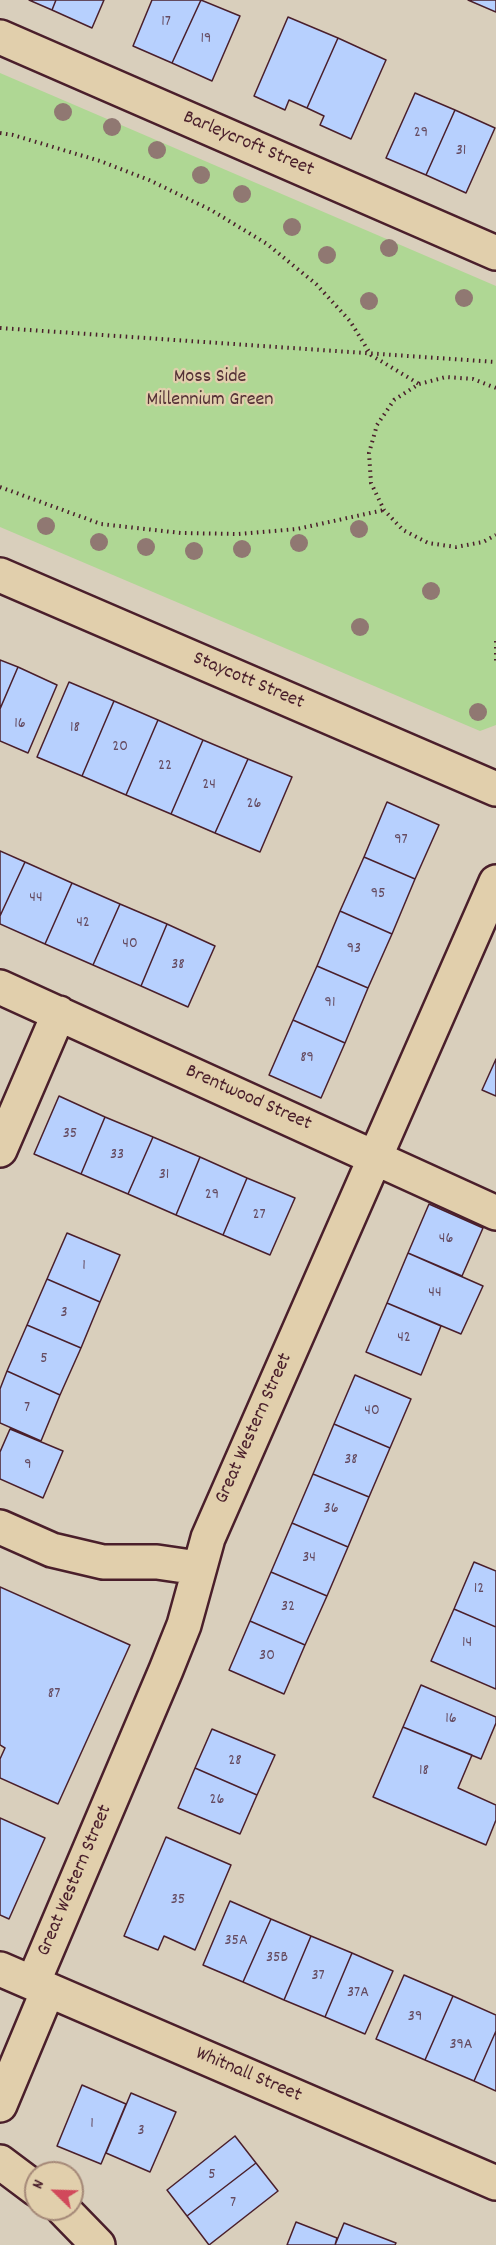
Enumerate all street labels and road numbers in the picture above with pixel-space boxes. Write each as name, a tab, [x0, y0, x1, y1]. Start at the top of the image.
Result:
street label: Barleycroft Street	[179, 107, 317, 183]
street label: Staycott Street	[189, 648, 307, 716]
street label: Brentwood Street	[181, 1060, 315, 1138]
street label: Great Western Street	[211, 1350, 299, 1508]
street label: Great Western Street	[33, 1802, 119, 1960]
street label: Whitnall Street	[191, 2043, 305, 2109]

